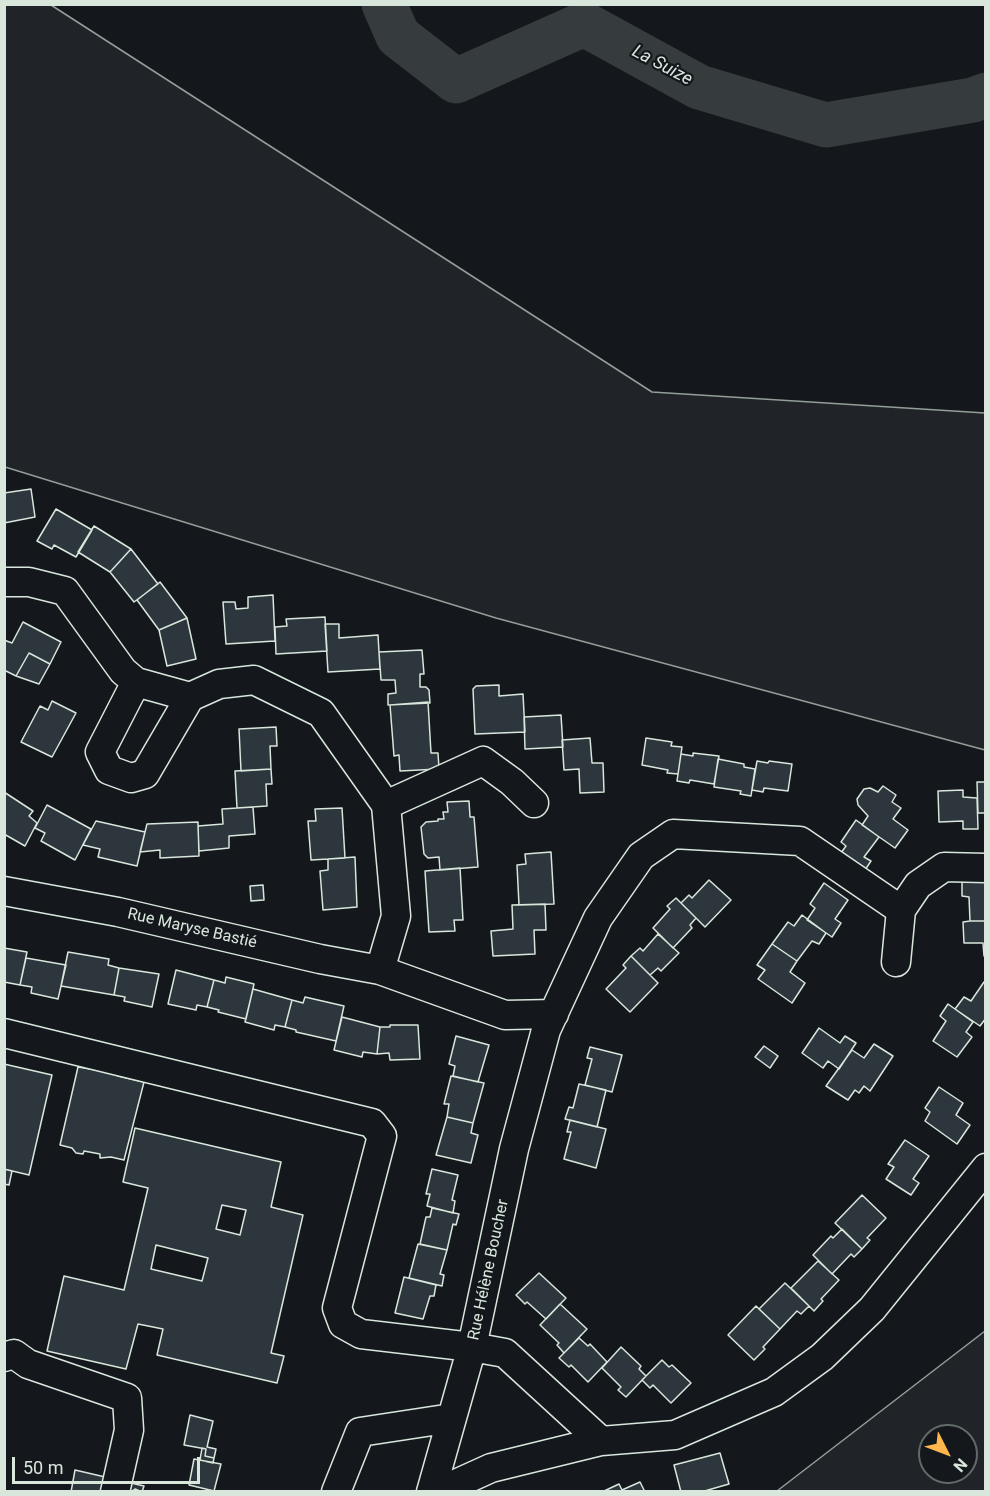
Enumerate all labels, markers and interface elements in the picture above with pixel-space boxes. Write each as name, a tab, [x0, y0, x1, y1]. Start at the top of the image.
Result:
water label: La Suize	[628, 41, 696, 91]
street label: Rue Maryse Bastié	[125, 905, 259, 953]
street label: Rue Hélène Boucher	[465, 1198, 513, 1342]
north arrow	[918, 1424, 978, 1484]
scale bar	[15, 1445, 202, 1483]
text: N	[949, 1454, 971, 1476]
text: 50 m	[23, 1457, 63, 1478]

